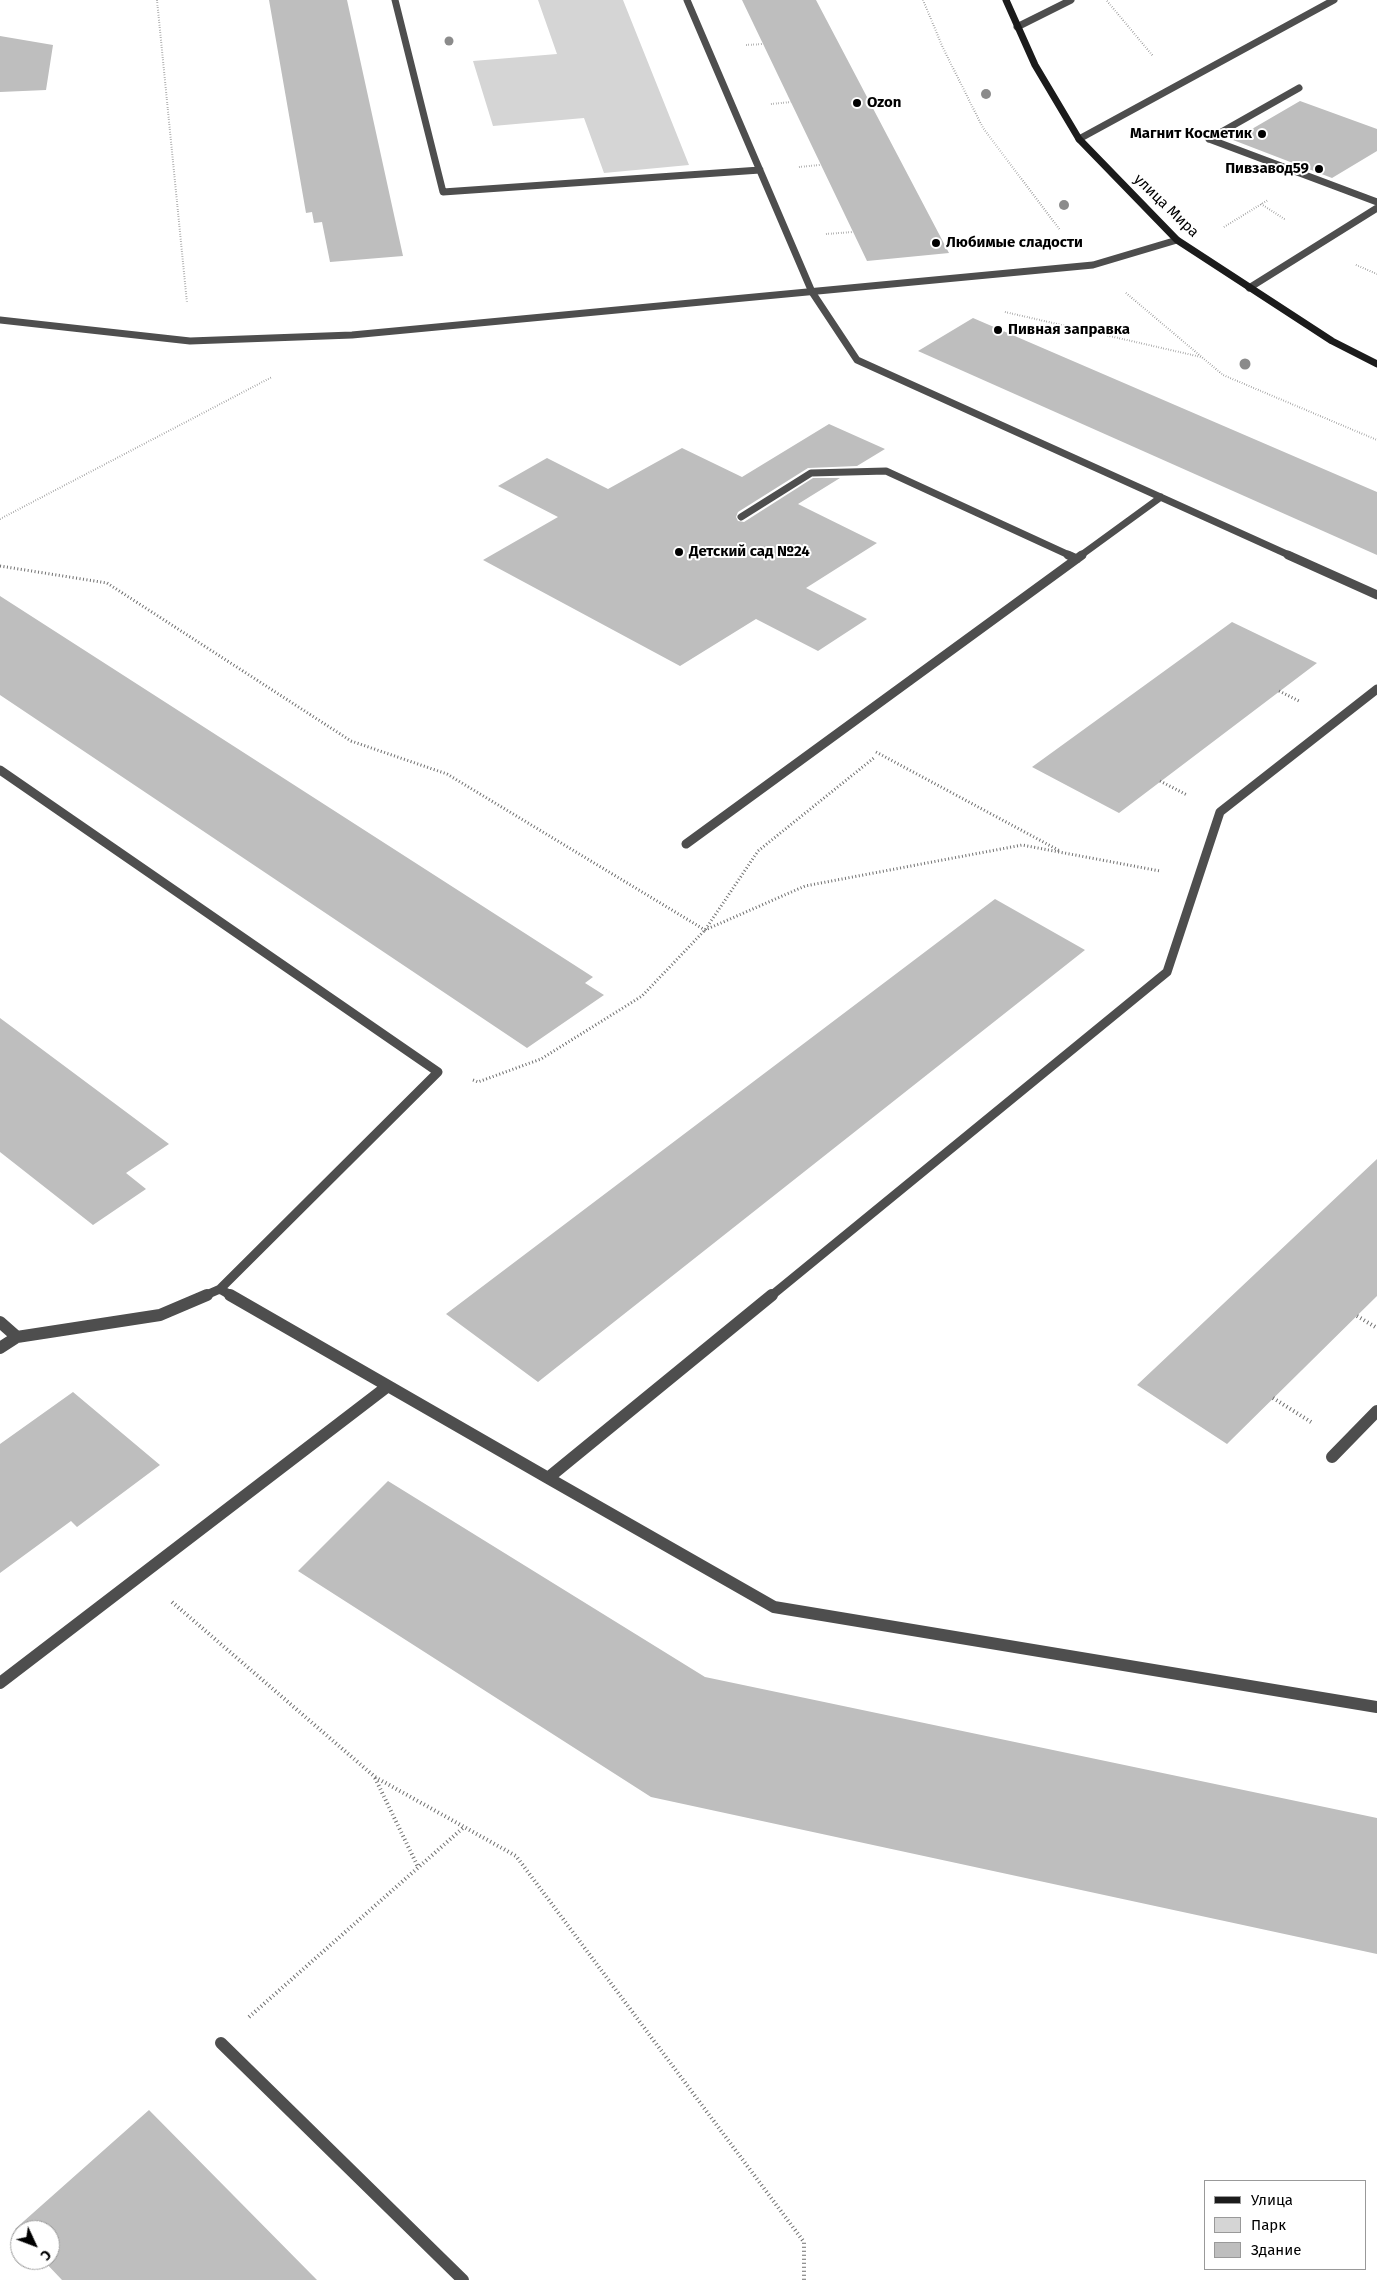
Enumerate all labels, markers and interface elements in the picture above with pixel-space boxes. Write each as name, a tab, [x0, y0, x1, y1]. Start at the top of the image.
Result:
place label: Ozon	[867, 94, 901, 112]
marker: Ozon	[851, 97, 863, 109]
place label: Магнит Косметик	[1130, 125, 1252, 143]
marker: Магнит Косметик	[1256, 128, 1268, 140]
place label: Пивзавод59	[1225, 160, 1309, 178]
marker: Пивзавод59	[1313, 163, 1325, 175]
street label: улица Мира	[1130, 171, 1202, 241]
place label: Любимые сладости	[946, 234, 1083, 252]
marker: Любимые сладости	[930, 237, 942, 249]
place label: Пивная заправка	[1008, 321, 1130, 339]
marker: Пивная заправка	[992, 324, 1004, 336]
place label: Детский сад №24	[689, 543, 810, 561]
marker: Детский сад №24	[673, 546, 685, 558]
legend	[1204, 2180, 1367, 2270]
text: Улица	[1251, 2191, 1293, 2209]
text: Парк	[1251, 2216, 1286, 2234]
north arrow	[10, 2220, 60, 2270]
text: Здание	[1251, 2241, 1301, 2259]
text: С	[37, 2246, 55, 2264]

